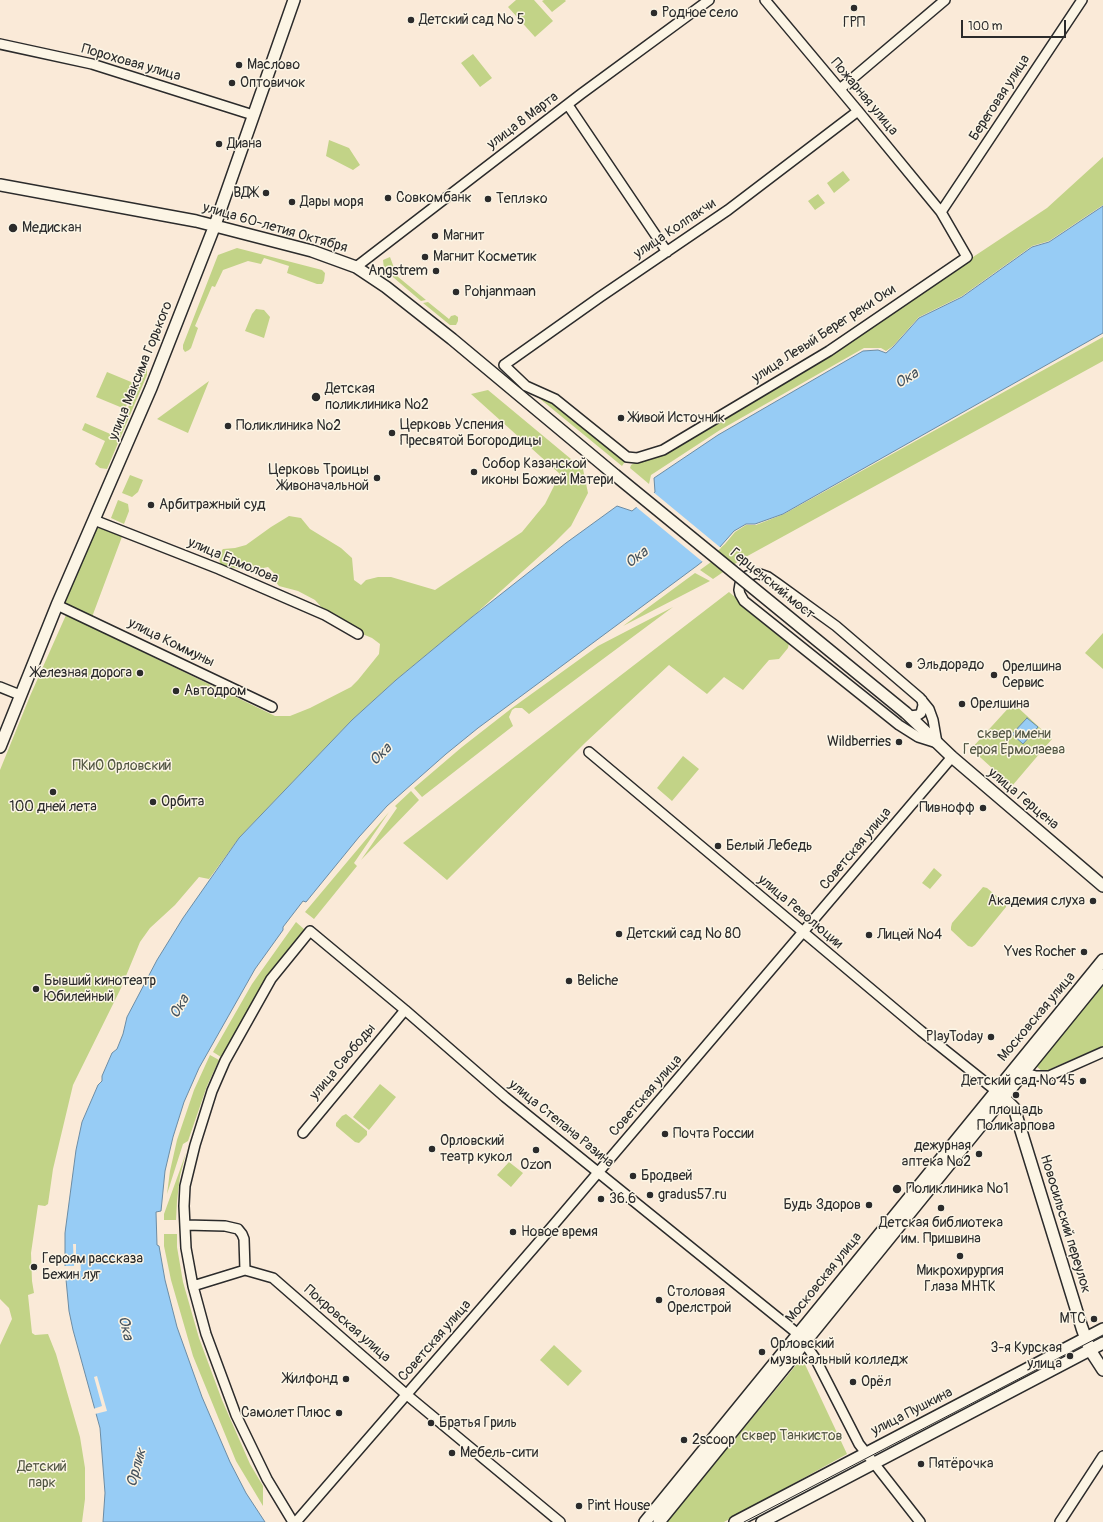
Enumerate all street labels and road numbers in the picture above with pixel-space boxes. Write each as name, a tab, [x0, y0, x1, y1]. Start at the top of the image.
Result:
street label: Пороховая улица	[79, 41, 183, 85]
street label: Береговая улица	[966, 52, 1034, 144]
street label: Пожарная улица	[827, 55, 901, 139]
street label: улица 8 Марта	[484, 89, 562, 153]
street label: улица Колпакчи	[631, 195, 719, 263]
street label: улица 60-летия Октября	[201, 199, 349, 257]
street label: улица Левый Берег реки Оки	[749, 281, 899, 387]
street label: улица Максима Горького	[105, 299, 177, 443]
street label: улица Ермолова	[185, 534, 281, 588]
street label: Герценский мост	[726, 545, 818, 623]
street label: улица Коммуны	[125, 615, 217, 671]
street label: улица Герцена	[984, 765, 1062, 833]
street label: Советская улица	[817, 804, 895, 894]
street label: улица Революции	[754, 872, 846, 952]
street label: Московская улица	[995, 969, 1079, 1065]
street label: улица Свободы	[306, 1021, 380, 1103]
street label: Советская улица	[606, 1052, 686, 1140]
street label: улица Степана Разина	[505, 1076, 617, 1172]
street label: Новосильский переулок	[1036, 1153, 1094, 1295]
street label: Московская улица	[782, 1229, 866, 1327]
street label: Покровская улица	[300, 1282, 394, 1366]
street label: Советская улица	[395, 1297, 475, 1385]
street label: улица Пушкина	[868, 1384, 956, 1440]

